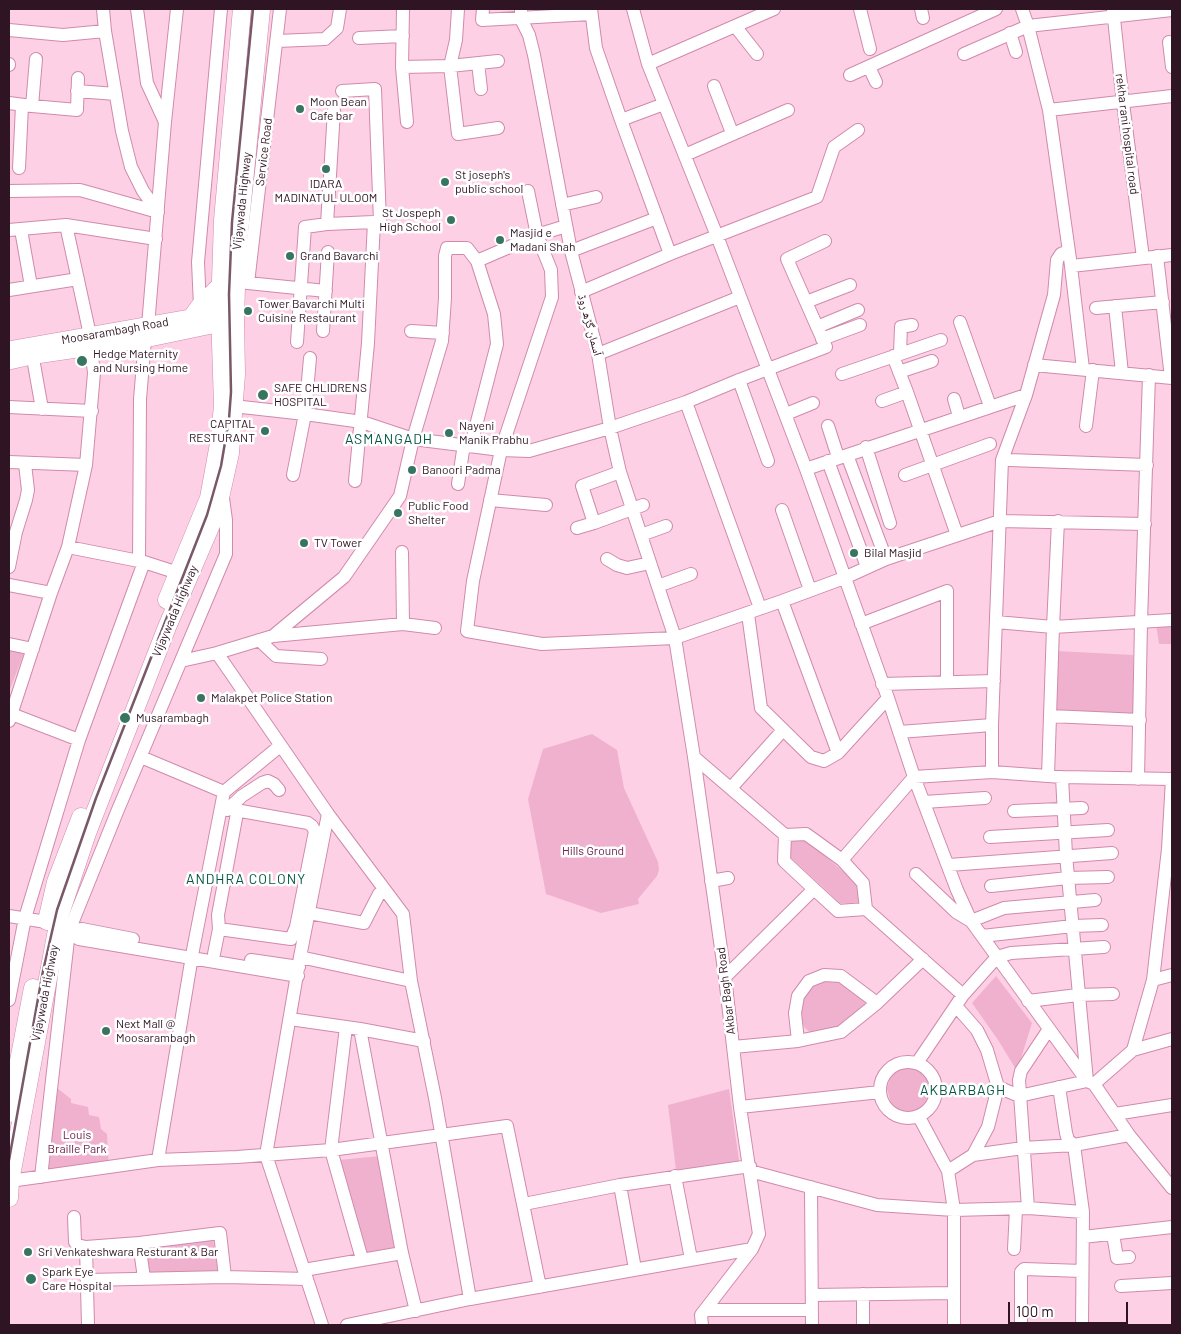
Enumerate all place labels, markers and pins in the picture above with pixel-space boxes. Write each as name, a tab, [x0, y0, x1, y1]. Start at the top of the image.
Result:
place label: Moon Bean Cafe bar	[310, 95, 367, 123]
marker: Moon Bean Cafe bar	[294, 103, 306, 115]
marker: IDARA MADINATUL ULOOM	[320, 163, 332, 175]
place label: St joseph's public school	[455, 168, 523, 196]
marker: St joseph's public school	[439, 176, 451, 188]
place label: IDARA MADINATUL ULOOM	[275, 177, 377, 205]
place label: St Jospeph High School	[379, 206, 441, 234]
marker: St Jospeph High School	[445, 214, 457, 226]
place label: Masjid e Madani Shah	[510, 226, 575, 254]
marker: Masjid e Madani Shah	[494, 234, 506, 246]
place label: Grand Bavarchi	[300, 249, 378, 263]
marker: Grand Bavarchi	[284, 250, 296, 262]
place label: Tower Bavarchi Multi Cuisine Restaurant	[258, 297, 365, 325]
marker: Tower Bavarchi Multi Cuisine Restaurant	[242, 305, 254, 317]
place label: Hedge Maternity and Nursing Home	[93, 347, 188, 375]
marker: Hedge Maternity and Nursing Home	[75, 354, 89, 368]
place label: SAFE CHLIDRENS HOSPITAL	[274, 381, 367, 409]
marker: SAFE CHLIDRENS HOSPITAL	[256, 388, 270, 402]
place label: CAPITAL RESTURANT	[189, 417, 255, 445]
place label: Nayeni Manik Prabhu	[459, 419, 529, 447]
marker: CAPITAL RESTURANT	[259, 425, 271, 437]
marker: Nayeni Manik Prabhu	[443, 427, 455, 439]
place label: Banoori Padma	[422, 463, 501, 477]
marker: Banoori Padma	[406, 464, 418, 476]
place label: Public Food Shelter	[408, 499, 469, 527]
marker: Public Food Shelter	[392, 507, 404, 519]
place label: TV Tower	[314, 536, 362, 550]
marker: TV Tower	[298, 537, 310, 549]
place label: Bilal Masjid	[864, 546, 922, 560]
marker: Bilal Masjid	[848, 547, 860, 559]
place label: Malakpet Police Station	[211, 691, 332, 705]
marker: Malakpet Police Station	[195, 692, 207, 704]
marker: Musarambagh	[118, 711, 132, 725]
place label: Musarambagh	[136, 711, 209, 725]
place label: Next Mall @ Moosarambagh	[116, 1017, 196, 1045]
marker: Next Mall @ Moosarambagh	[100, 1025, 112, 1037]
place label: Sri Venkateshwara Resturant & Bar	[38, 1245, 218, 1259]
marker: Sri Venkateshwara Resturant & Bar	[22, 1246, 34, 1258]
place label: Spark Eye Care Hospital	[42, 1265, 112, 1293]
marker: Spark Eye Care Hospital	[24, 1272, 38, 1286]

